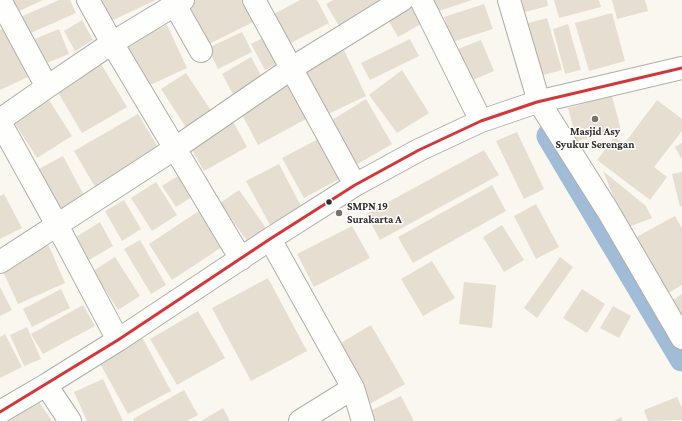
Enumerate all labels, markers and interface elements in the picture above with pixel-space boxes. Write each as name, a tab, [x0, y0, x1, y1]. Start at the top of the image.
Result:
marker: Masjid Asy Syukur Serengan	[590, 114, 600, 124]
place label: Masjid Asy Syukur Serengan	[555, 125, 635, 151]
unlabelled marker	[324, 197, 334, 207]
place label: SMPN 19 Surakarta A	[347, 200, 402, 226]
marker: SMPN 19 Surakarta A	[334, 208, 344, 218]

